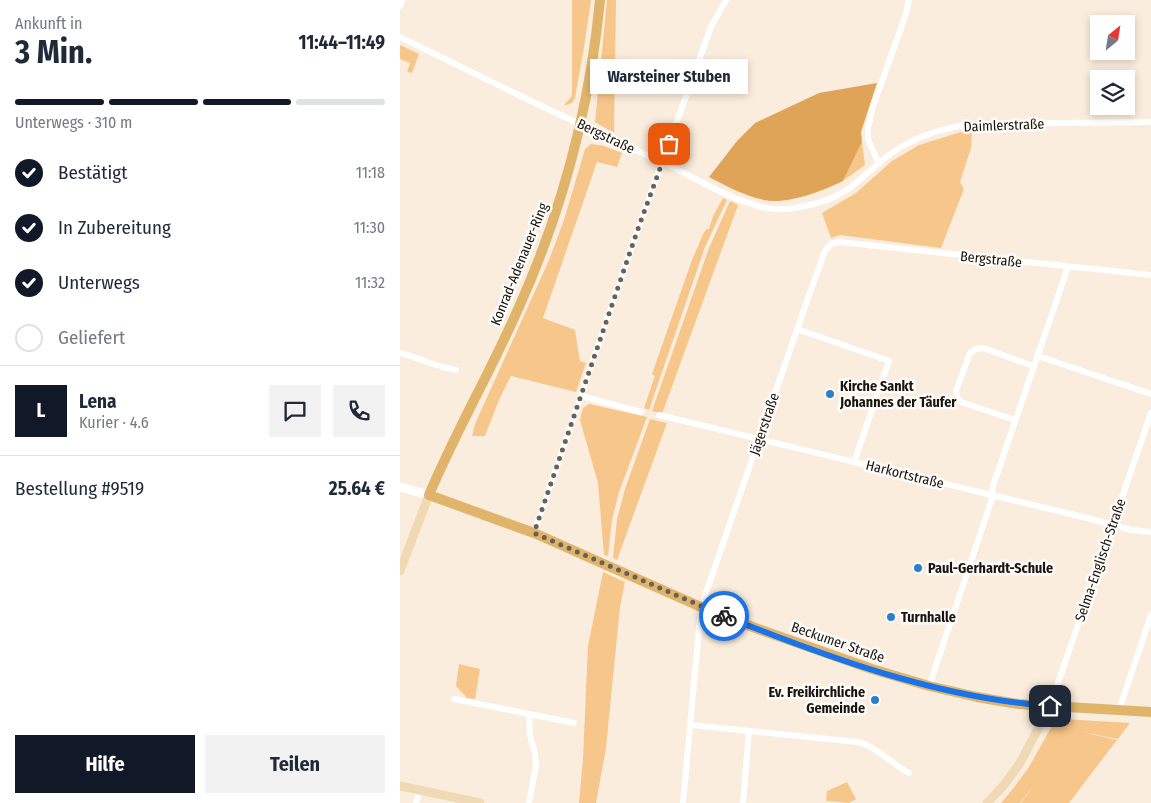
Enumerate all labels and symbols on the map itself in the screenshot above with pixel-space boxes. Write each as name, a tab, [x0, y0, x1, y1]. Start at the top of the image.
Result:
north arrow	[1090, 15, 1135, 60]
callout: Warsteiner Stuben	[590, 59, 748, 94]
street label: Bergstraße	[574, 115, 637, 158]
street label: Daimlerstraße	[963, 116, 1045, 135]
pin	[648, 123, 690, 165]
street label: Konrad-Adenauer-Ring	[487, 200, 552, 328]
street label: Bergstraße	[959, 248, 1023, 271]
place label: Kirche Sankt Johannes der Täufer	[839, 378, 957, 411]
marker: Kirche Sankt Johannes der Täufer	[824, 388, 836, 400]
street label: Jägerstraße	[746, 391, 783, 458]
street label: Harkortstraße	[864, 457, 946, 492]
street label: Selma-Englisch-Straße	[1071, 496, 1130, 624]
place label: Paul-Gerhardt-Schule	[928, 560, 1053, 577]
marker: Paul-Gerhardt-Schule	[912, 562, 924, 574]
courier	[699, 591, 749, 641]
place label: Turnhalle	[901, 609, 956, 626]
marker: Turnhalle	[885, 611, 897, 623]
street label: Beckumer Straße	[789, 619, 887, 666]
place label: Ev. Freikirchliche Gemeinde	[768, 684, 865, 717]
pin	[1029, 685, 1071, 727]
marker: Ev. Freikirchliche Gemeinde	[869, 694, 881, 706]

